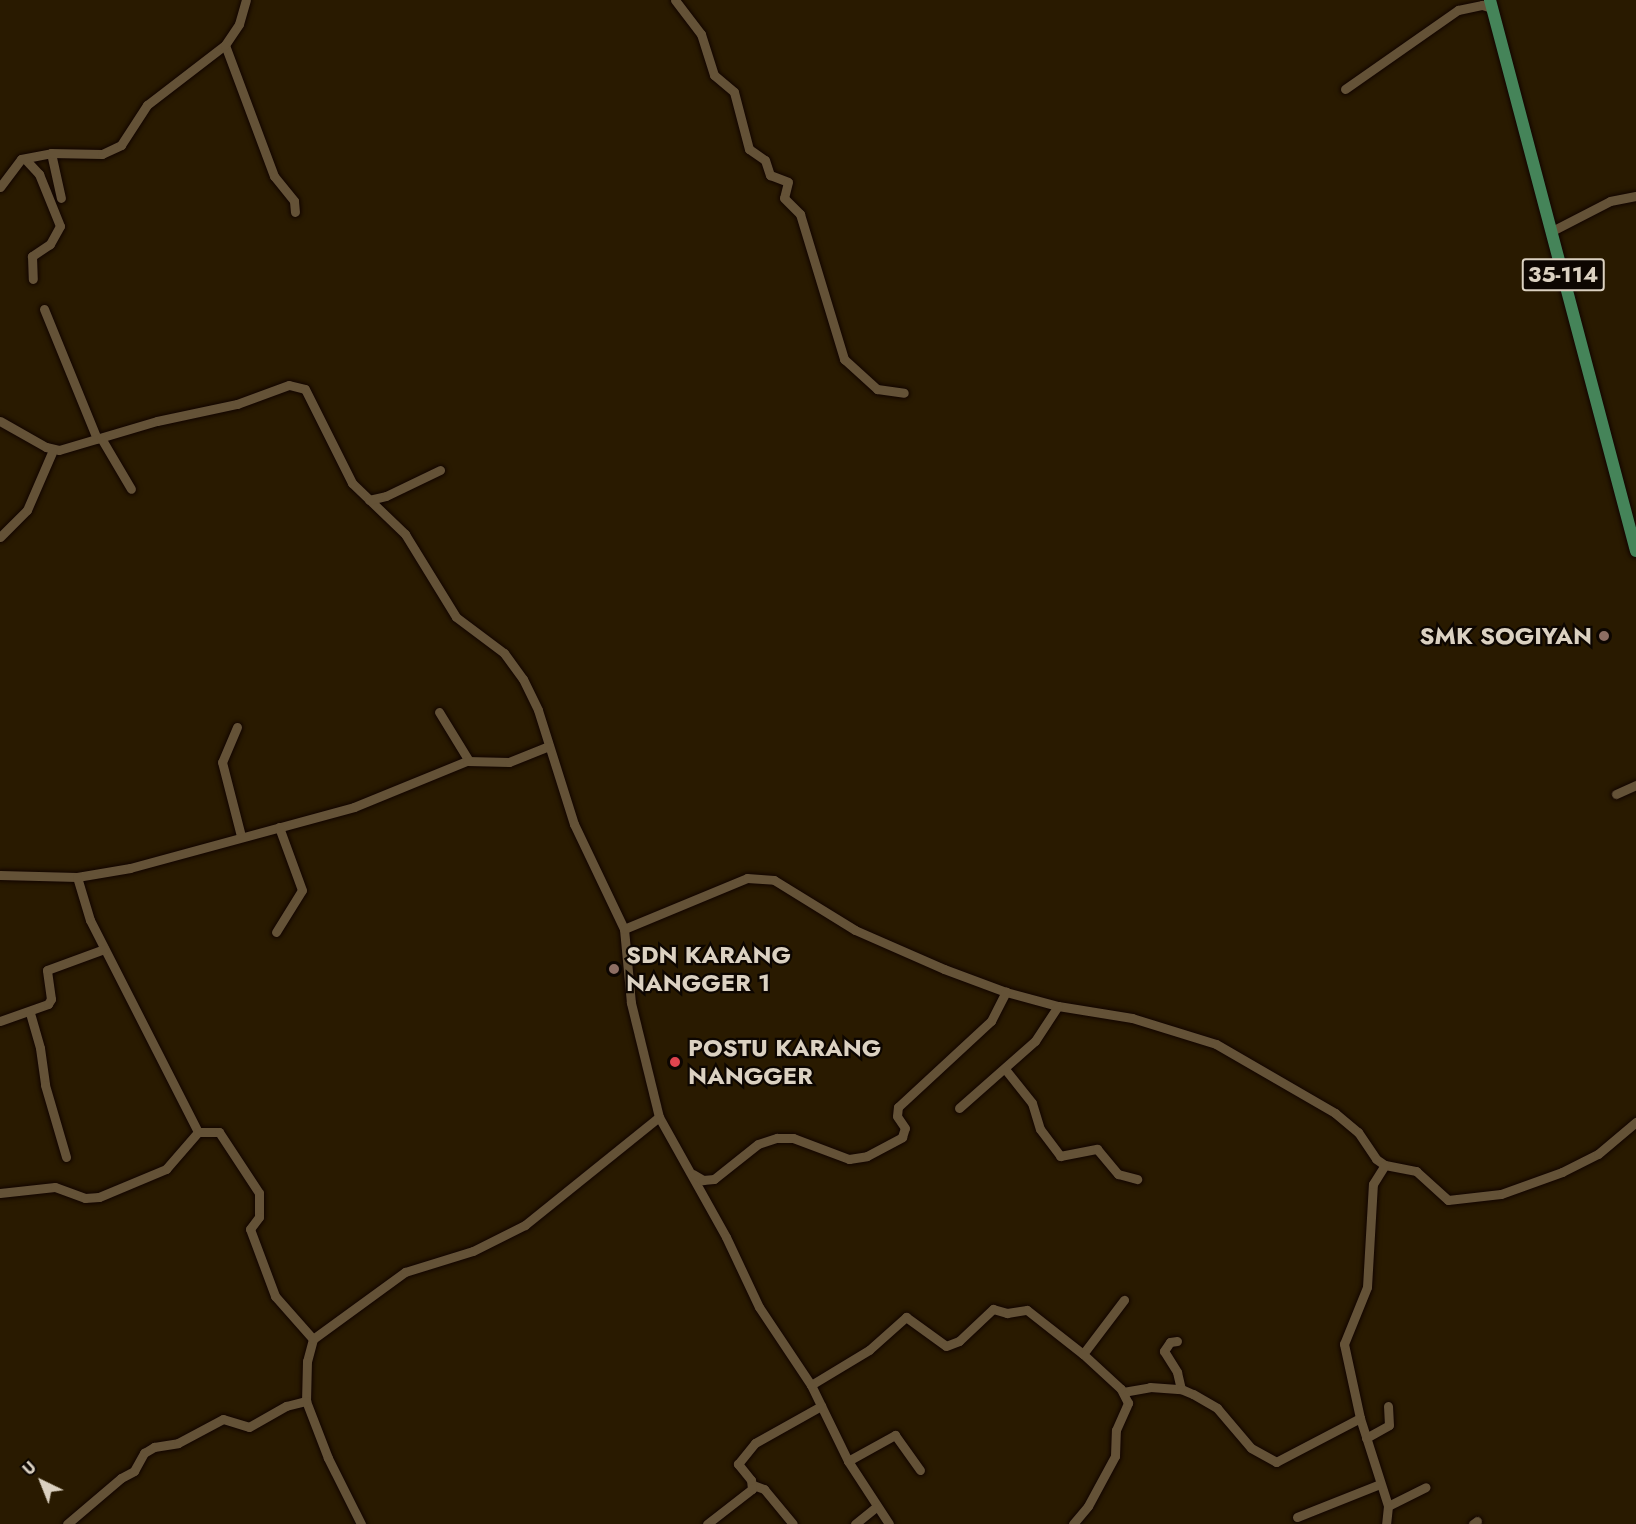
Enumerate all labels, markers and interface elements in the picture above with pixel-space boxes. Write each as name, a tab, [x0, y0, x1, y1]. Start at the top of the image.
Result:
road number: 35-114	[1521, 256, 1605, 294]
place label: SMK SOGIYAN	[1420, 622, 1592, 650]
marker: SMK SOGIYAN	[1597, 629, 1611, 643]
place label: SDN KARANG NANGGER 1	[626, 941, 791, 997]
marker: SDN KARANG NANGGER 1	[607, 962, 621, 976]
place label: POSTU KARANG NANGGER	[688, 1034, 881, 1090]
marker: POSTU KARANG NANGGER	[666, 1053, 684, 1071]
north arrow	[12, 1452, 72, 1512]
text: U	[17, 1456, 41, 1481]

